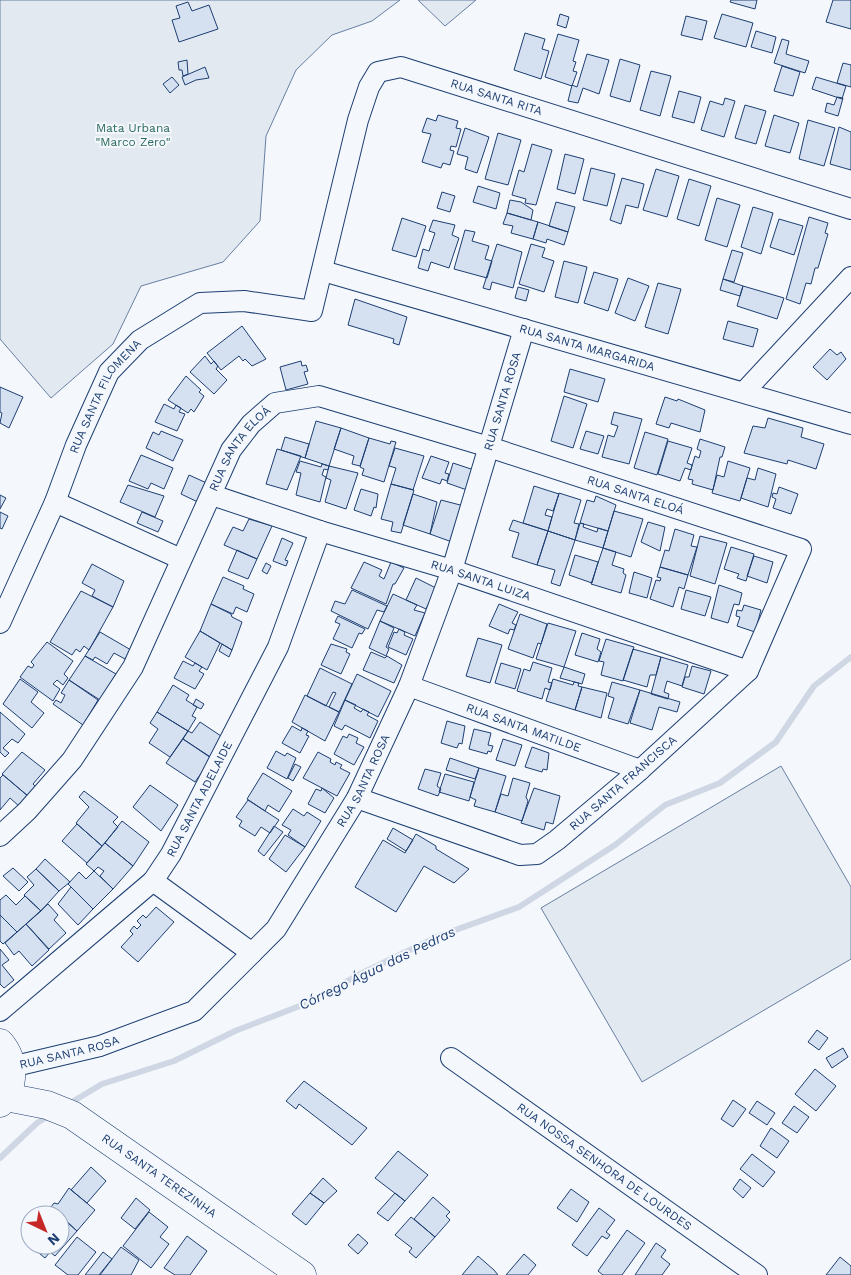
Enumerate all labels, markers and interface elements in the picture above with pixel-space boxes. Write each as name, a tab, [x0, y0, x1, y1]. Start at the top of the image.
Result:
street label: RUA SANTA RITA	[449, 76, 544, 118]
park label: Mata Urbana "Marco Zero"	[95, 121, 171, 149]
street label: RUA SANTA MARGARIDA	[518, 321, 657, 374]
street label: RUA SANTA FILOMENA	[67, 336, 144, 455]
street label: RUA SANTA ROSA	[481, 350, 524, 452]
street label: RUA SANTA ELOÁ	[206, 403, 273, 494]
street label: RUA SANTA ELOÁ	[585, 473, 686, 517]
street label: RUA SANTA LUIZA	[429, 557, 533, 603]
street label: RUA SANTA MATILDE	[464, 700, 583, 755]
street label: RUA SANTA ROSA	[334, 732, 393, 830]
street label: RUA SANTA FRANCISCA	[567, 733, 679, 833]
street label: RUA SANTA ADELAIDE	[164, 738, 235, 859]
water label: Córrego Água das Pedras	[296, 923, 458, 1013]
street label: RUA SANTA ROSA	[18, 1033, 121, 1072]
street label: RUA NOSSA SENHORA DE LOURDES	[514, 1100, 694, 1233]
street label: RUA SANTA TEREZINHA	[99, 1131, 219, 1221]
north arrow	[20, 1205, 70, 1255]
text: N	[45, 1230, 63, 1249]

